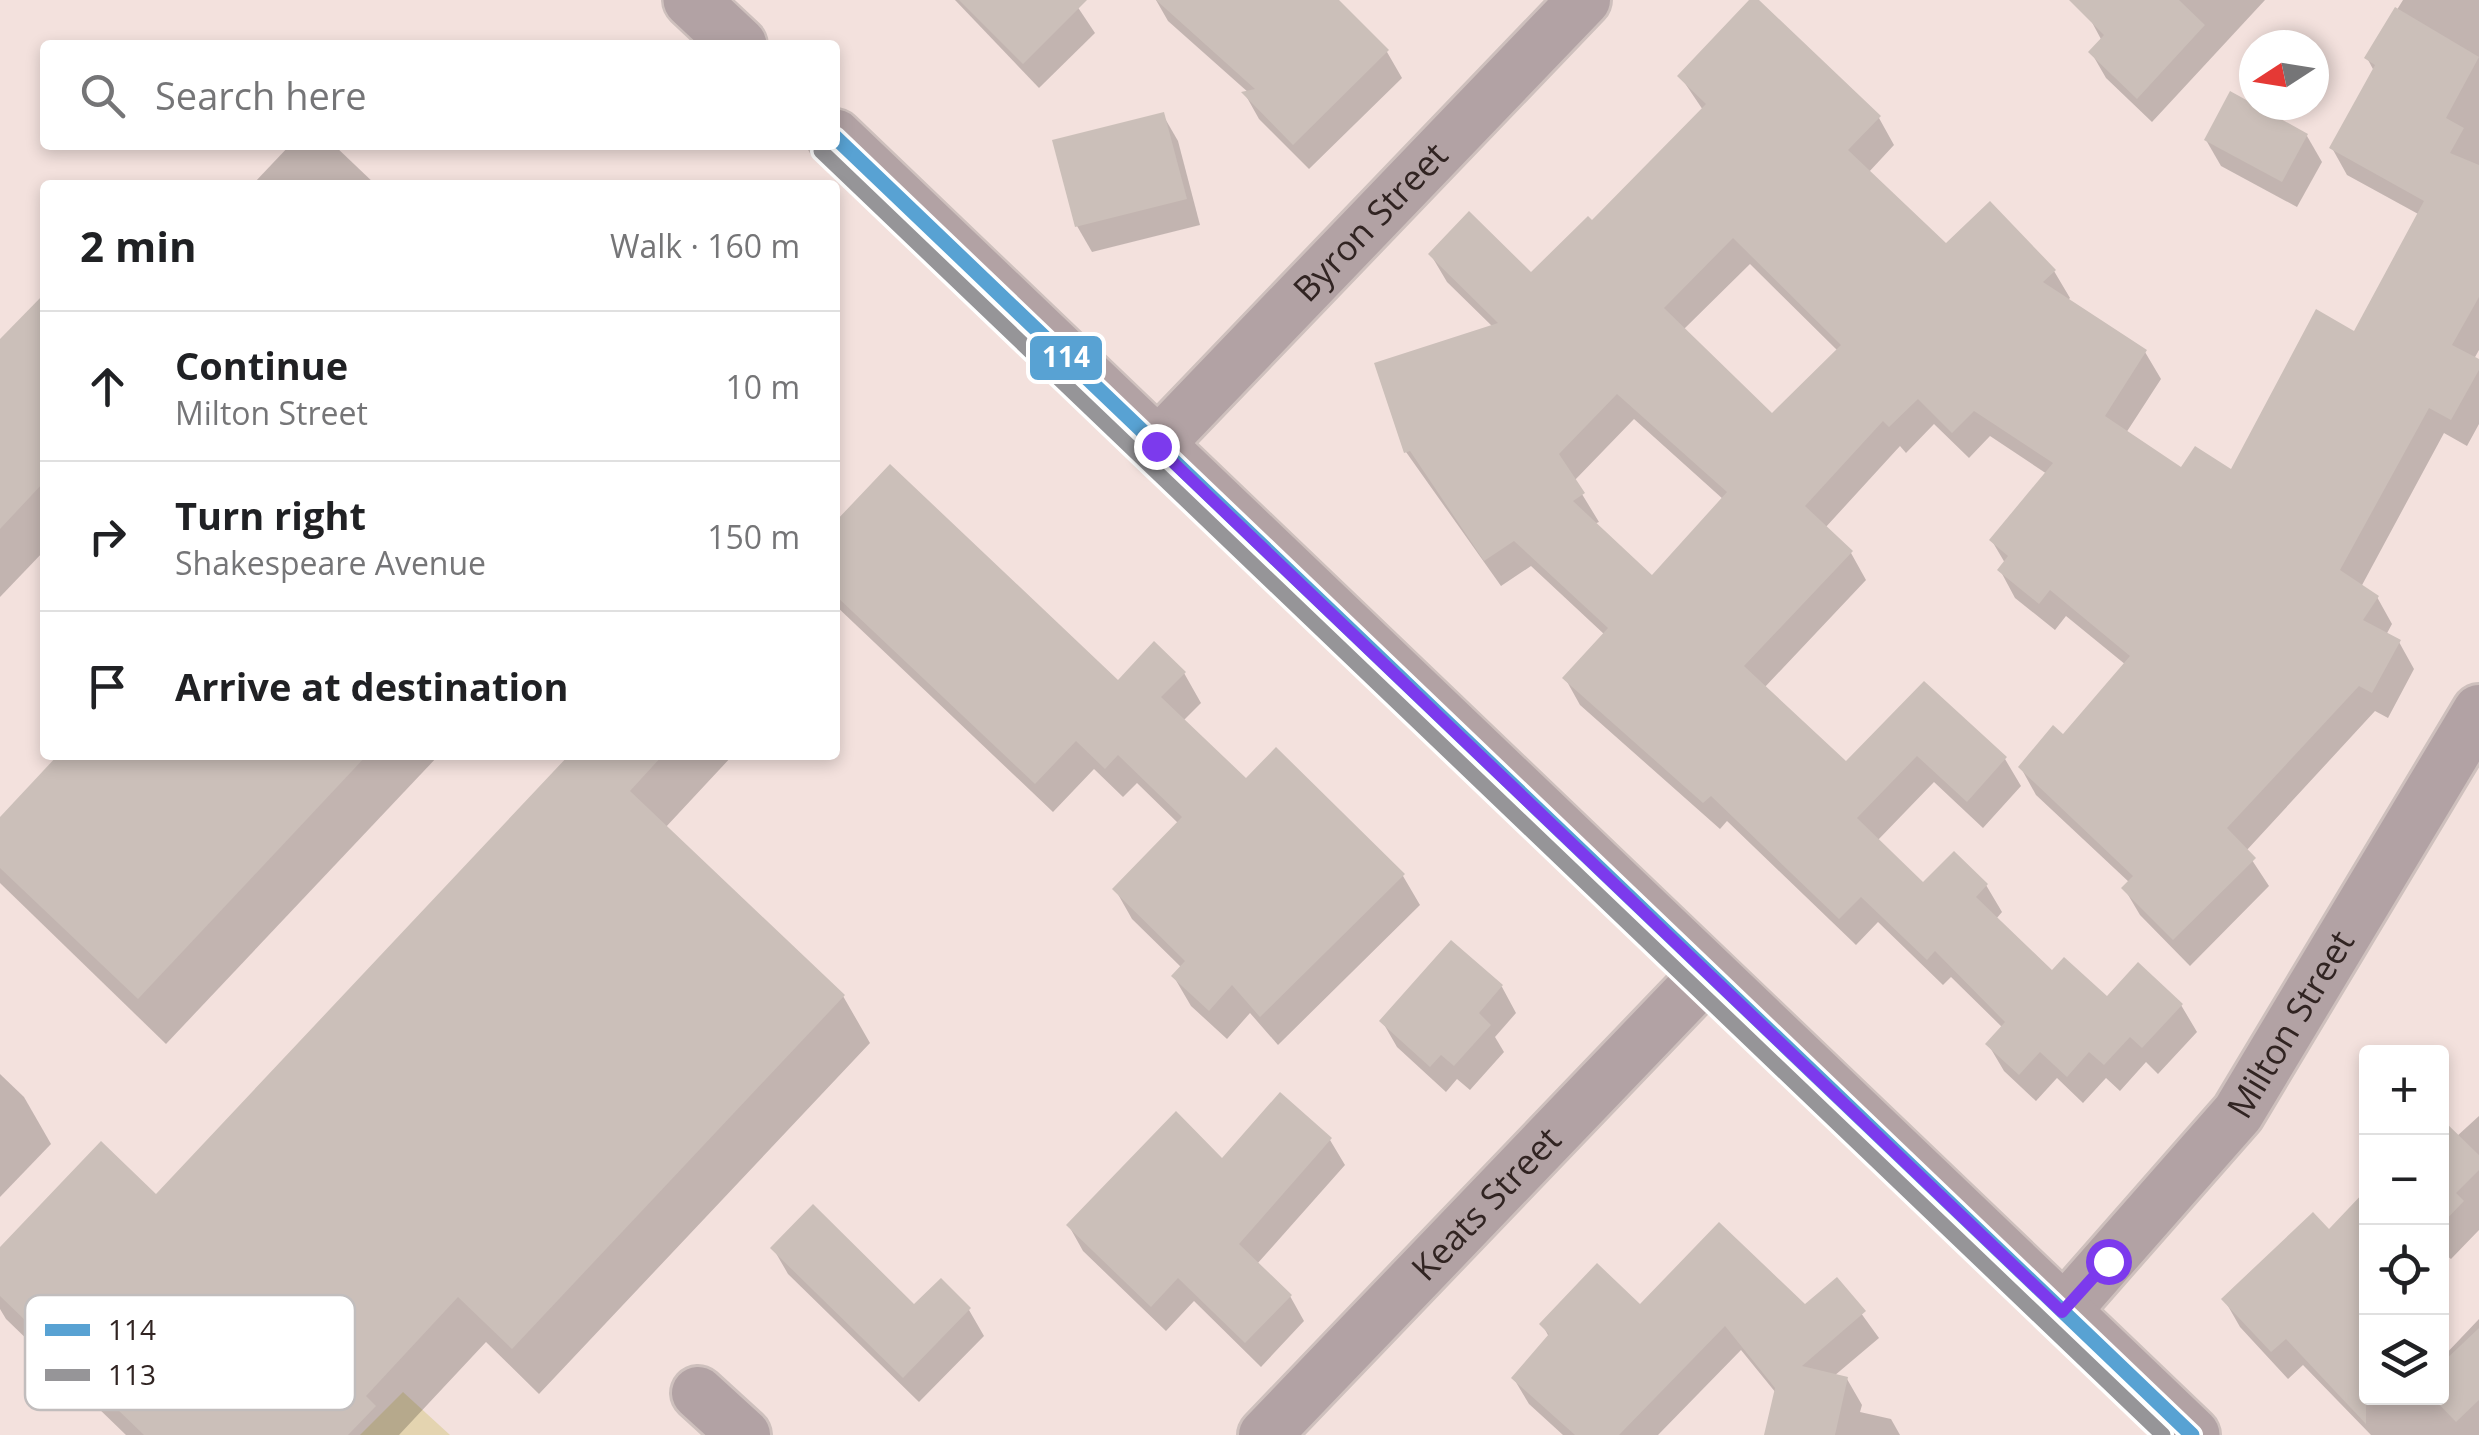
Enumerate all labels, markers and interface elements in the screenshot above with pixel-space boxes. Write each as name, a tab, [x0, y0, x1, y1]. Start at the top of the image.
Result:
north arrow	[2239, 30, 2329, 120]
search box	[40, 40, 840, 150]
icon: search	[75, 68, 130, 123]
text: Search here	[155, 69, 367, 121]
street label: Byron Street	[1282, 131, 1457, 311]
text: 2 min	[80, 217, 197, 274]
text: Walk · 160 m	[610, 224, 800, 267]
line badge: 114	[1028, 334, 1104, 382]
text: 114	[1042, 337, 1090, 375]
text: Continue	[175, 339, 348, 391]
icon: ahead	[80, 359, 135, 414]
text: 10 m	[725, 365, 800, 408]
text: Milton Street	[175, 391, 368, 434]
route end	[1134, 424, 1180, 470]
text: Turn right	[175, 489, 366, 541]
icon: right	[80, 509, 135, 564]
text: 150 m	[707, 515, 800, 558]
text: Shakespeare Avenue	[175, 541, 486, 584]
icon: arrive	[80, 659, 135, 714]
text: Arrive at destination	[175, 660, 569, 712]
street label: Milton Street	[2215, 921, 2364, 1126]
map controls	[2359, 1045, 2449, 1405]
button: +	[2359, 1045, 2449, 1135]
street label: Keats Street	[1400, 1116, 1570, 1290]
button: −	[2359, 1135, 2449, 1225]
button: locate	[2359, 1225, 2449, 1315]
route start	[2086, 1239, 2132, 1285]
legend	[25, 1295, 355, 1410]
text: 114	[108, 1310, 156, 1348]
button: layers	[2359, 1315, 2449, 1405]
text: 113	[108, 1355, 156, 1393]

